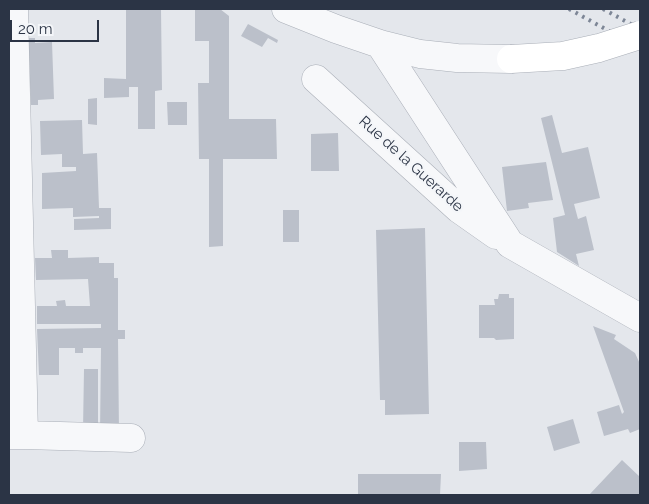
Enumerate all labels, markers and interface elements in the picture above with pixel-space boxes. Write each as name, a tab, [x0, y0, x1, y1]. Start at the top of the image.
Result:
scale bar	[12, 10, 101, 42]
text: 20 m	[18, 20, 53, 38]
street label: Rue de la Guerarde	[355, 112, 467, 216]

